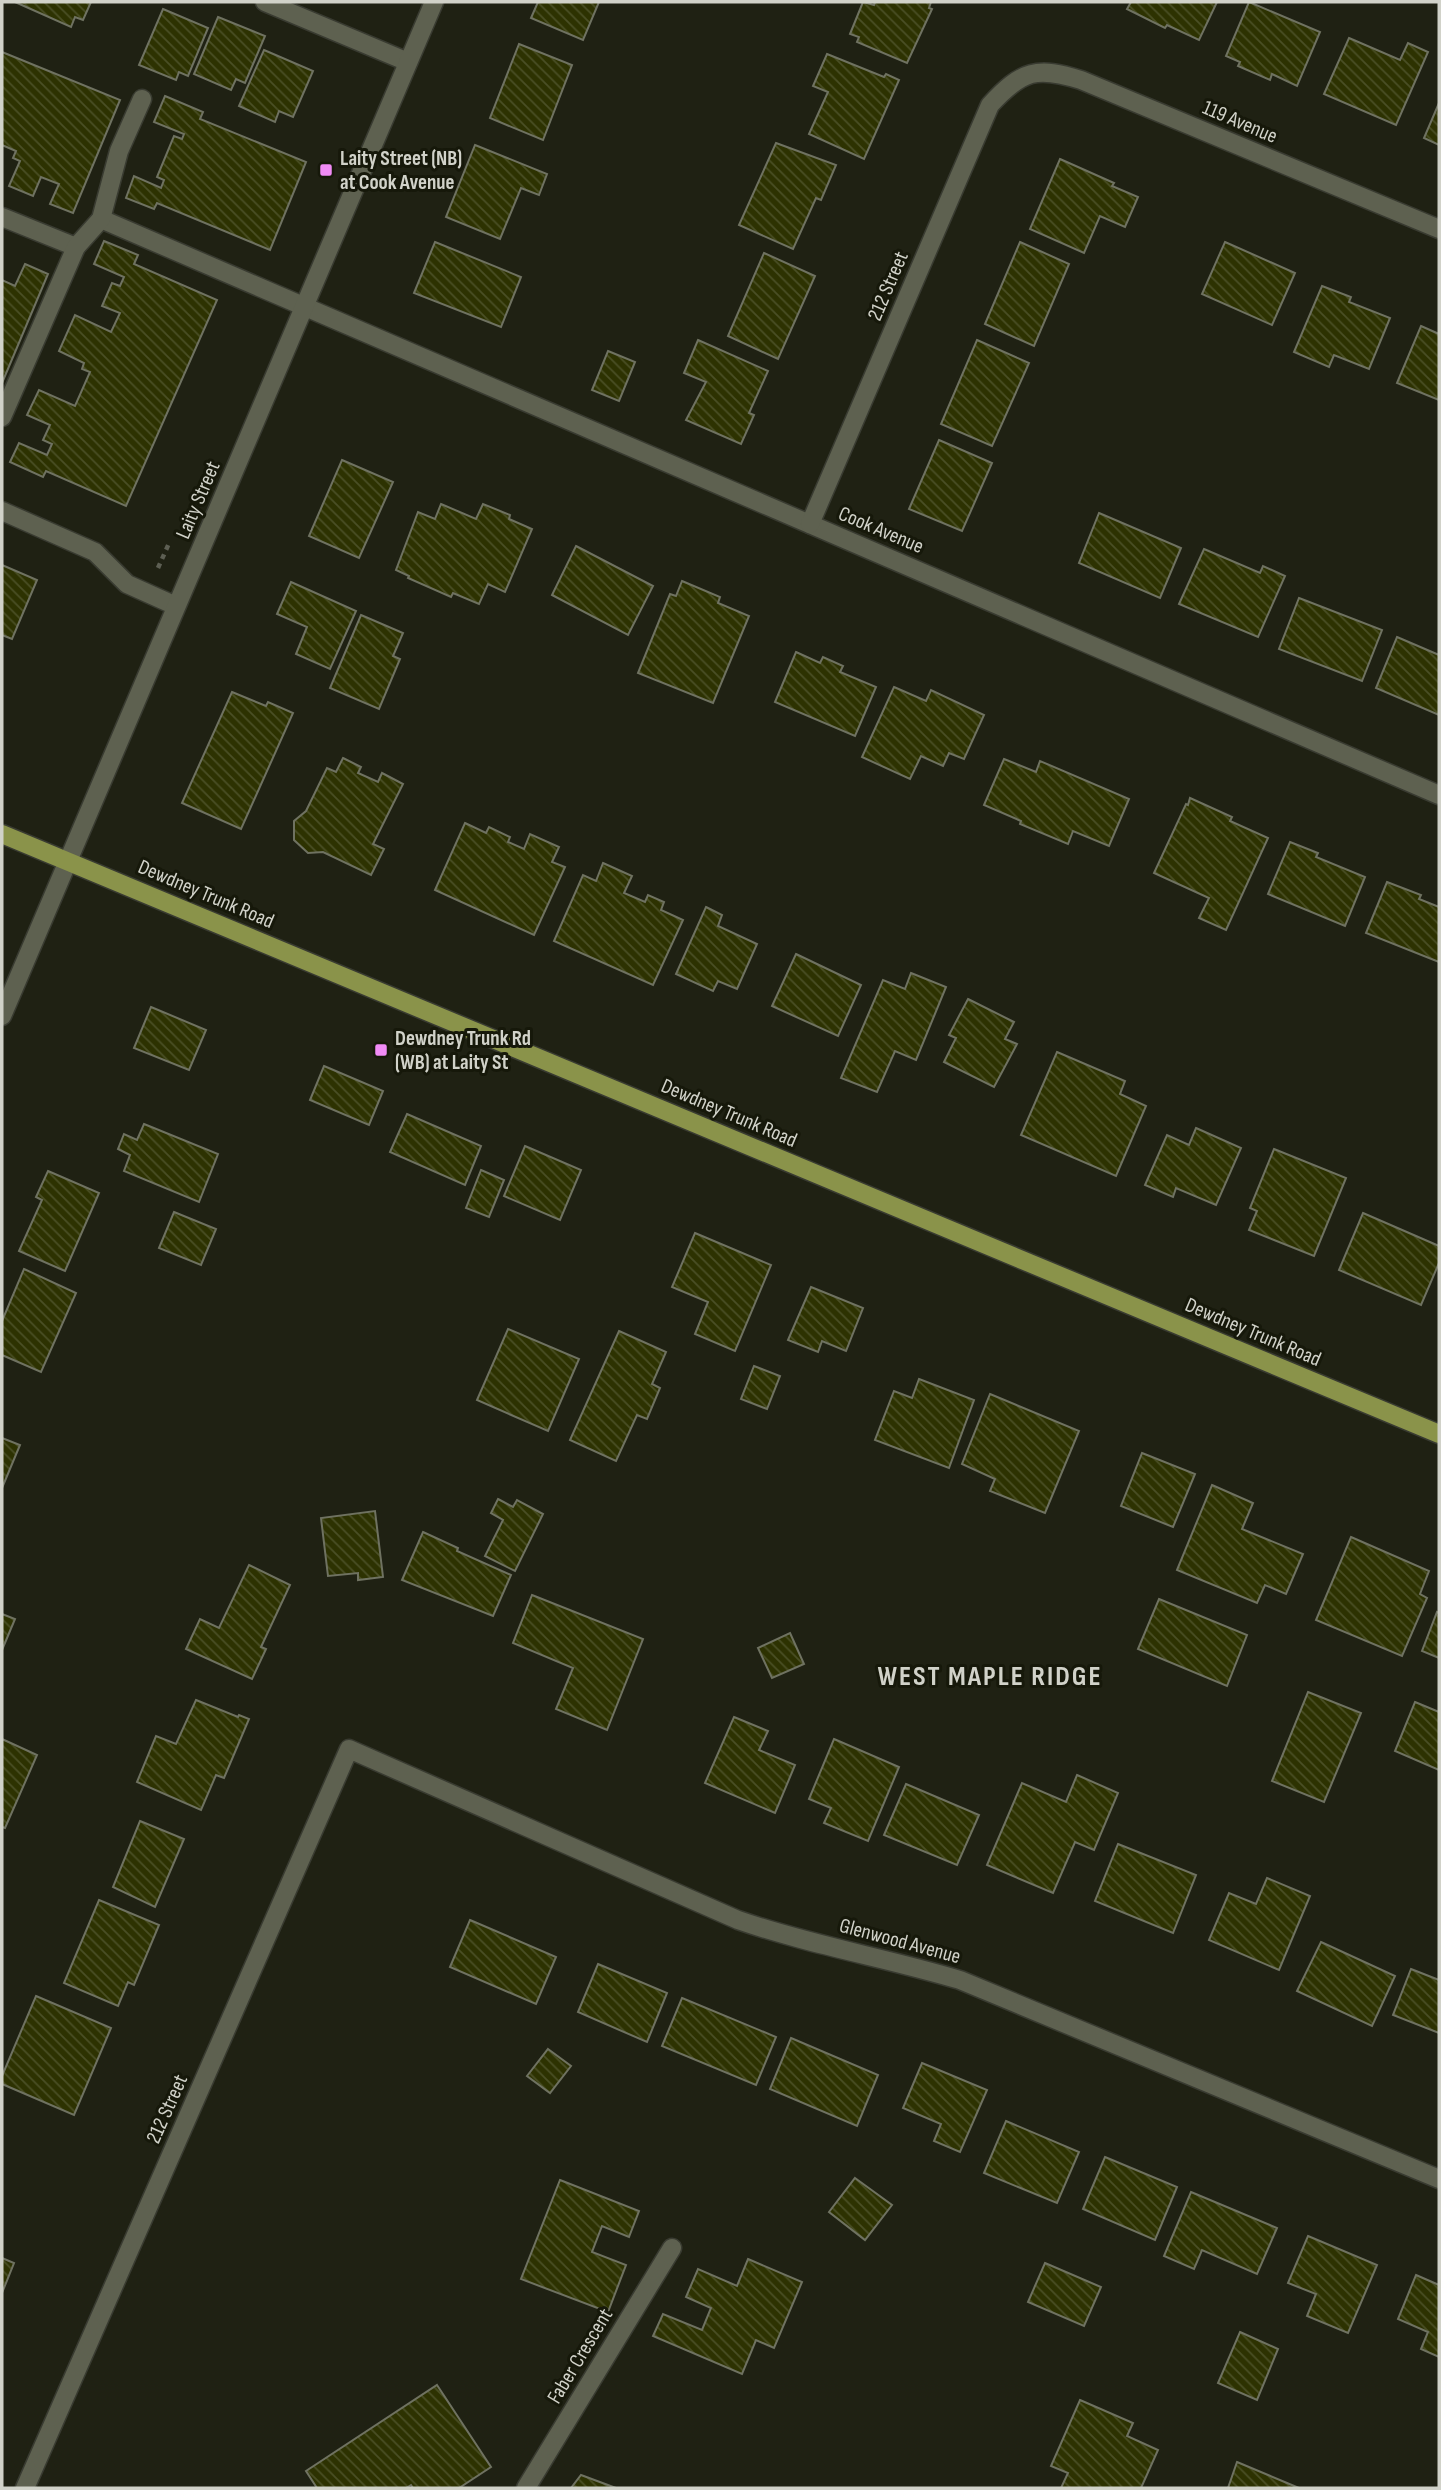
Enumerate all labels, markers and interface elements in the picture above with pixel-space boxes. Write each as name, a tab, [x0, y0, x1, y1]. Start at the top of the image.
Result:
street label: 119 Avenue	[1199, 95, 1281, 149]
place label: Laity Street (NB) at Cook Avenue	[340, 146, 462, 195]
marker: Laity Street (NB) at Cook Avenue	[318, 162, 334, 178]
street label: 212 Street	[862, 248, 914, 324]
street label: Laity Street	[170, 457, 226, 543]
street label: Cook Avenue	[835, 501, 927, 559]
street label: Dewdney Trunk Road	[134, 854, 278, 934]
place label: Dewdney Trunk Rd (WB) at Laity St	[395, 1026, 531, 1075]
marker: Dewdney Trunk Rd (WB) at Laity St	[373, 1042, 389, 1058]
street label: Dewdney Trunk Road	[657, 1073, 801, 1153]
street label: Dewdney Trunk Road	[1181, 1292, 1325, 1372]
district label: WEST MAPLE RIDGE	[877, 1660, 1103, 1693]
street label: Glenwood Avenue	[837, 1913, 963, 1969]
street label: 212 Street	[141, 2071, 193, 2147]
street label: Faber Crescent	[542, 2304, 618, 2408]

